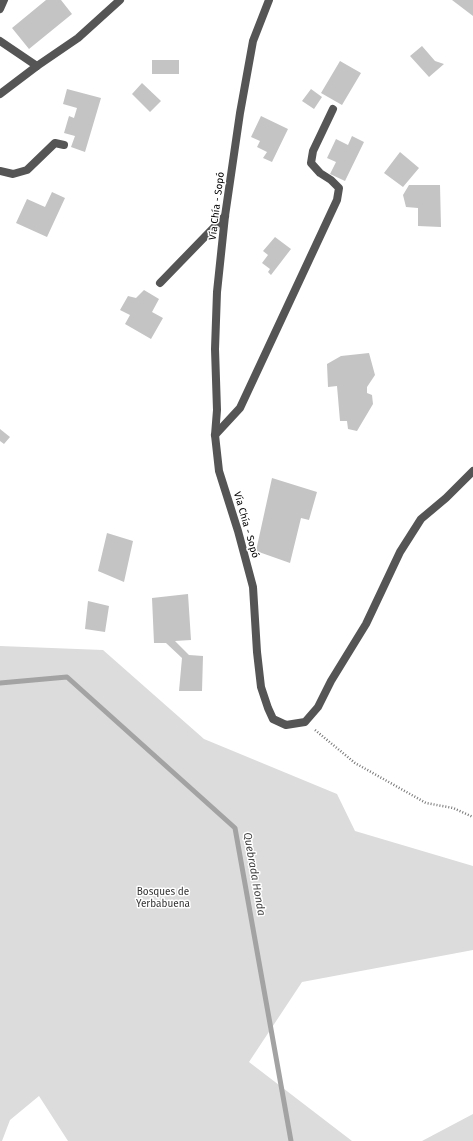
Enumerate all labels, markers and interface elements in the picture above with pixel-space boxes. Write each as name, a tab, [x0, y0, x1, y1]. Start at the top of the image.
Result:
street label: Vía Chía - Sopó	[207, 171, 227, 241]
street label: Vía Chía - Sopó	[231, 490, 261, 560]
water label: Quebrada Honda	[240, 831, 268, 917]
park label: Bosques de Yerbabuena	[136, 886, 190, 910]

